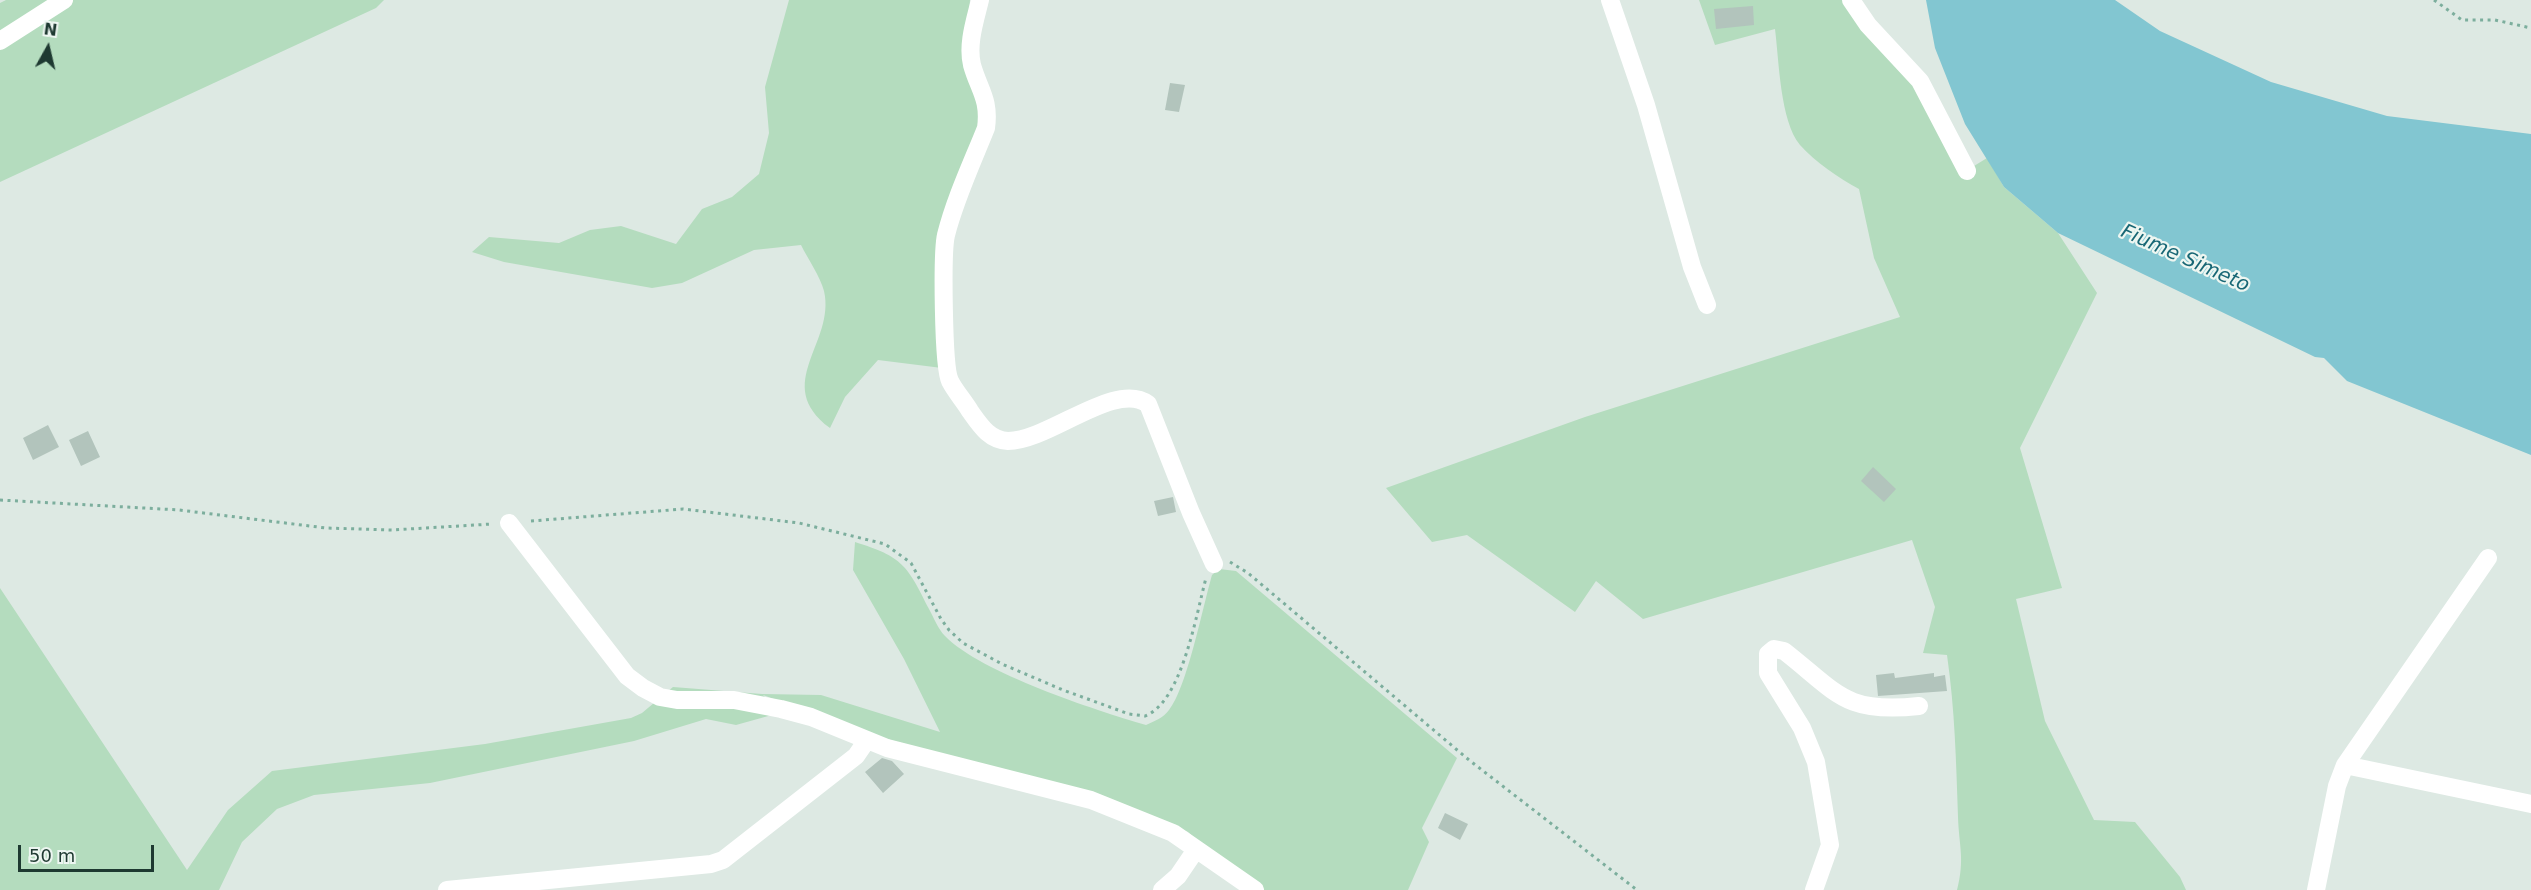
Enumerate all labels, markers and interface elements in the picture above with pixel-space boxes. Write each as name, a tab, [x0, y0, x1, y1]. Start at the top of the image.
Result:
north arrow	[18, 18, 78, 78]
text: N	[43, 19, 59, 40]
water label: Fiume Simeto	[2117, 220, 2253, 298]
scale bar	[21, 833, 158, 871]
text: 50 m	[29, 845, 75, 866]

